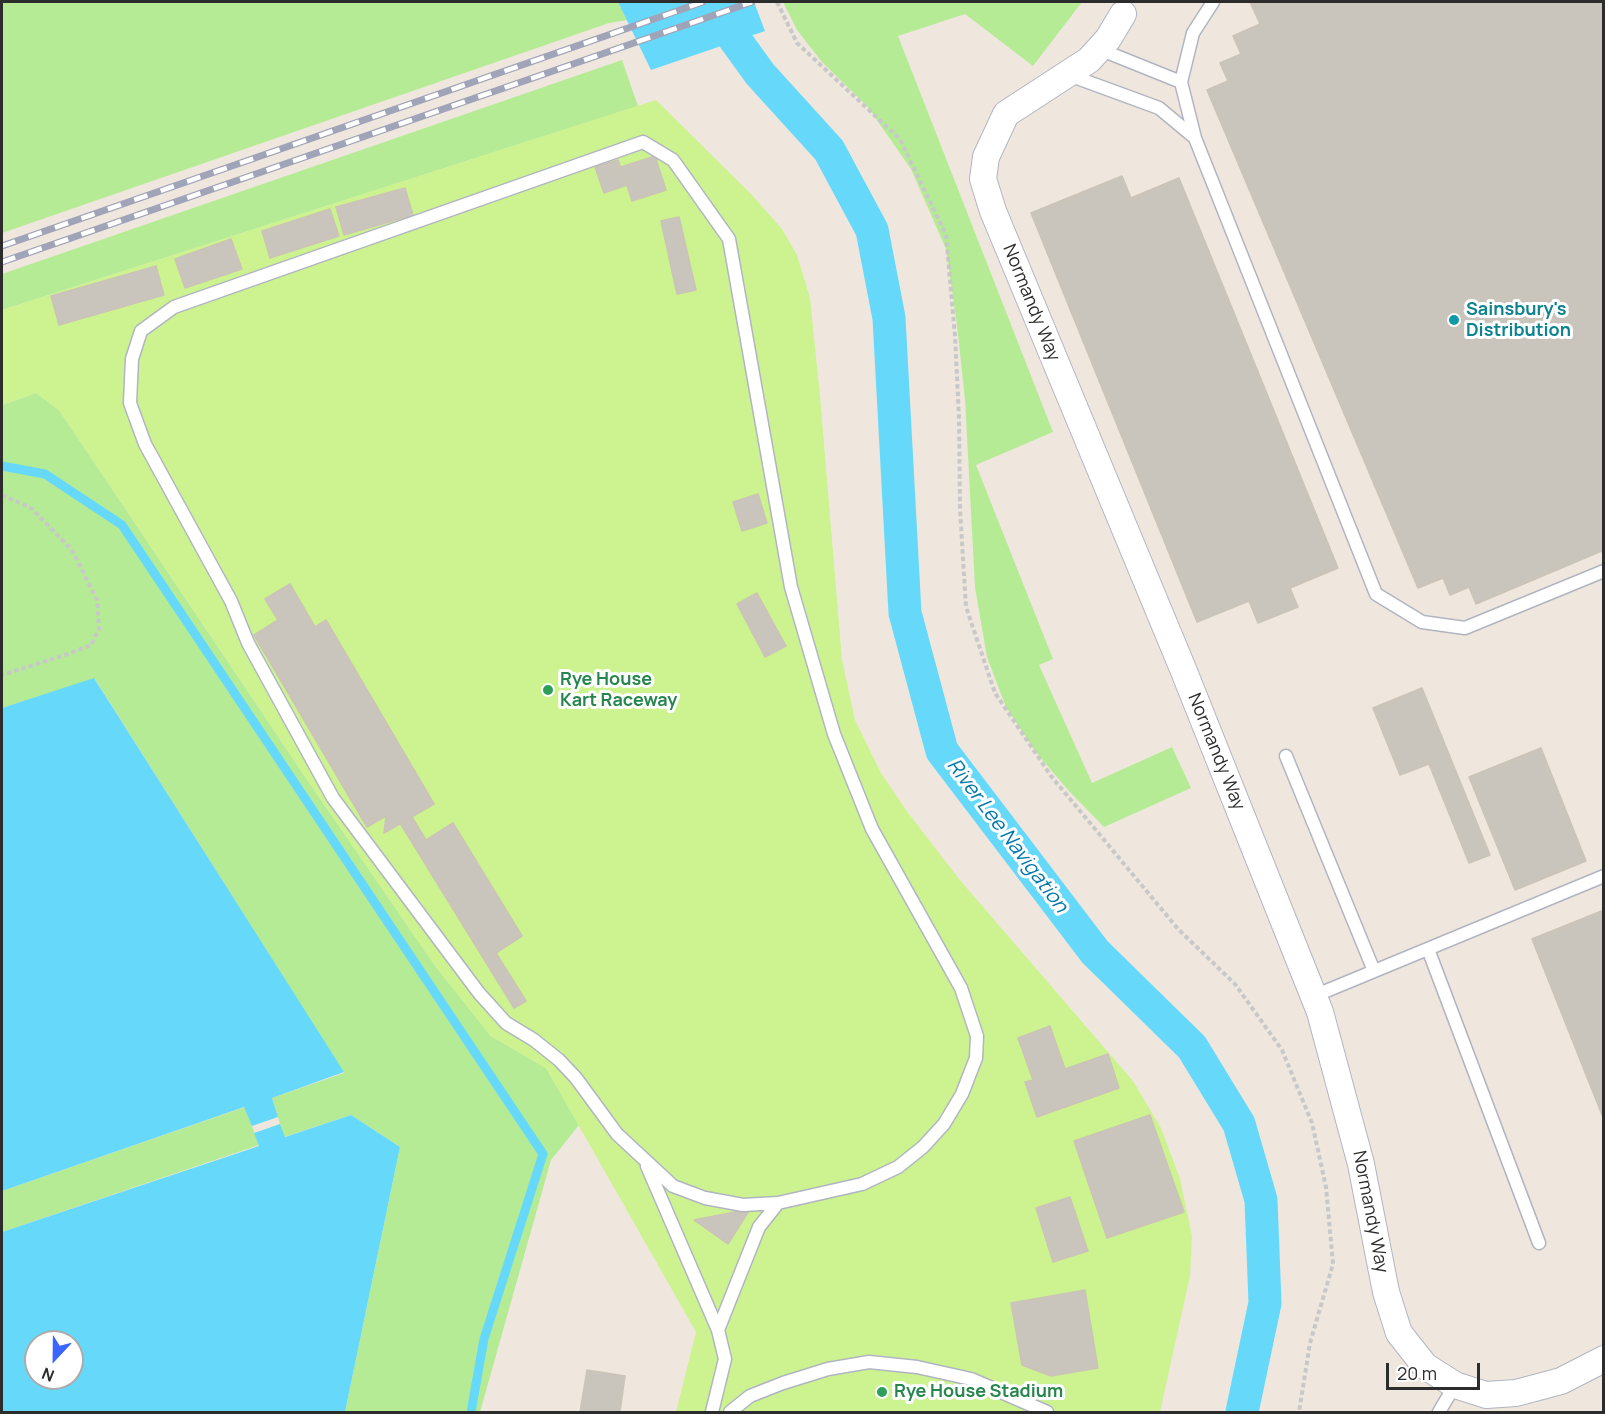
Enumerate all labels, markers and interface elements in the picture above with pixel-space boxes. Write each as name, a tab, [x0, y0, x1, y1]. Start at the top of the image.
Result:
street label: Normandy Way	[998, 241, 1064, 365]
place label: Sainsbury's Distribution	[1466, 299, 1571, 342]
marker: Sainsbury's Distribution	[1447, 313, 1461, 327]
place label: Rye House Kart Raceway	[560, 669, 677, 712]
marker: Rye House Kart Raceway	[541, 683, 555, 697]
street label: Normandy Way	[1183, 690, 1249, 814]
water label: River Lee Navigation	[941, 754, 1073, 918]
street label: Normandy Way	[1348, 1149, 1392, 1275]
north arrow	[24, 1330, 84, 1390]
scale bar	[1389, 1351, 1484, 1389]
text: 20 m	[1397, 1361, 1437, 1385]
text: N	[39, 1362, 57, 1387]
place label: Rye House Stadium	[894, 1381, 1063, 1403]
marker: Rye House Stadium	[875, 1385, 889, 1399]

